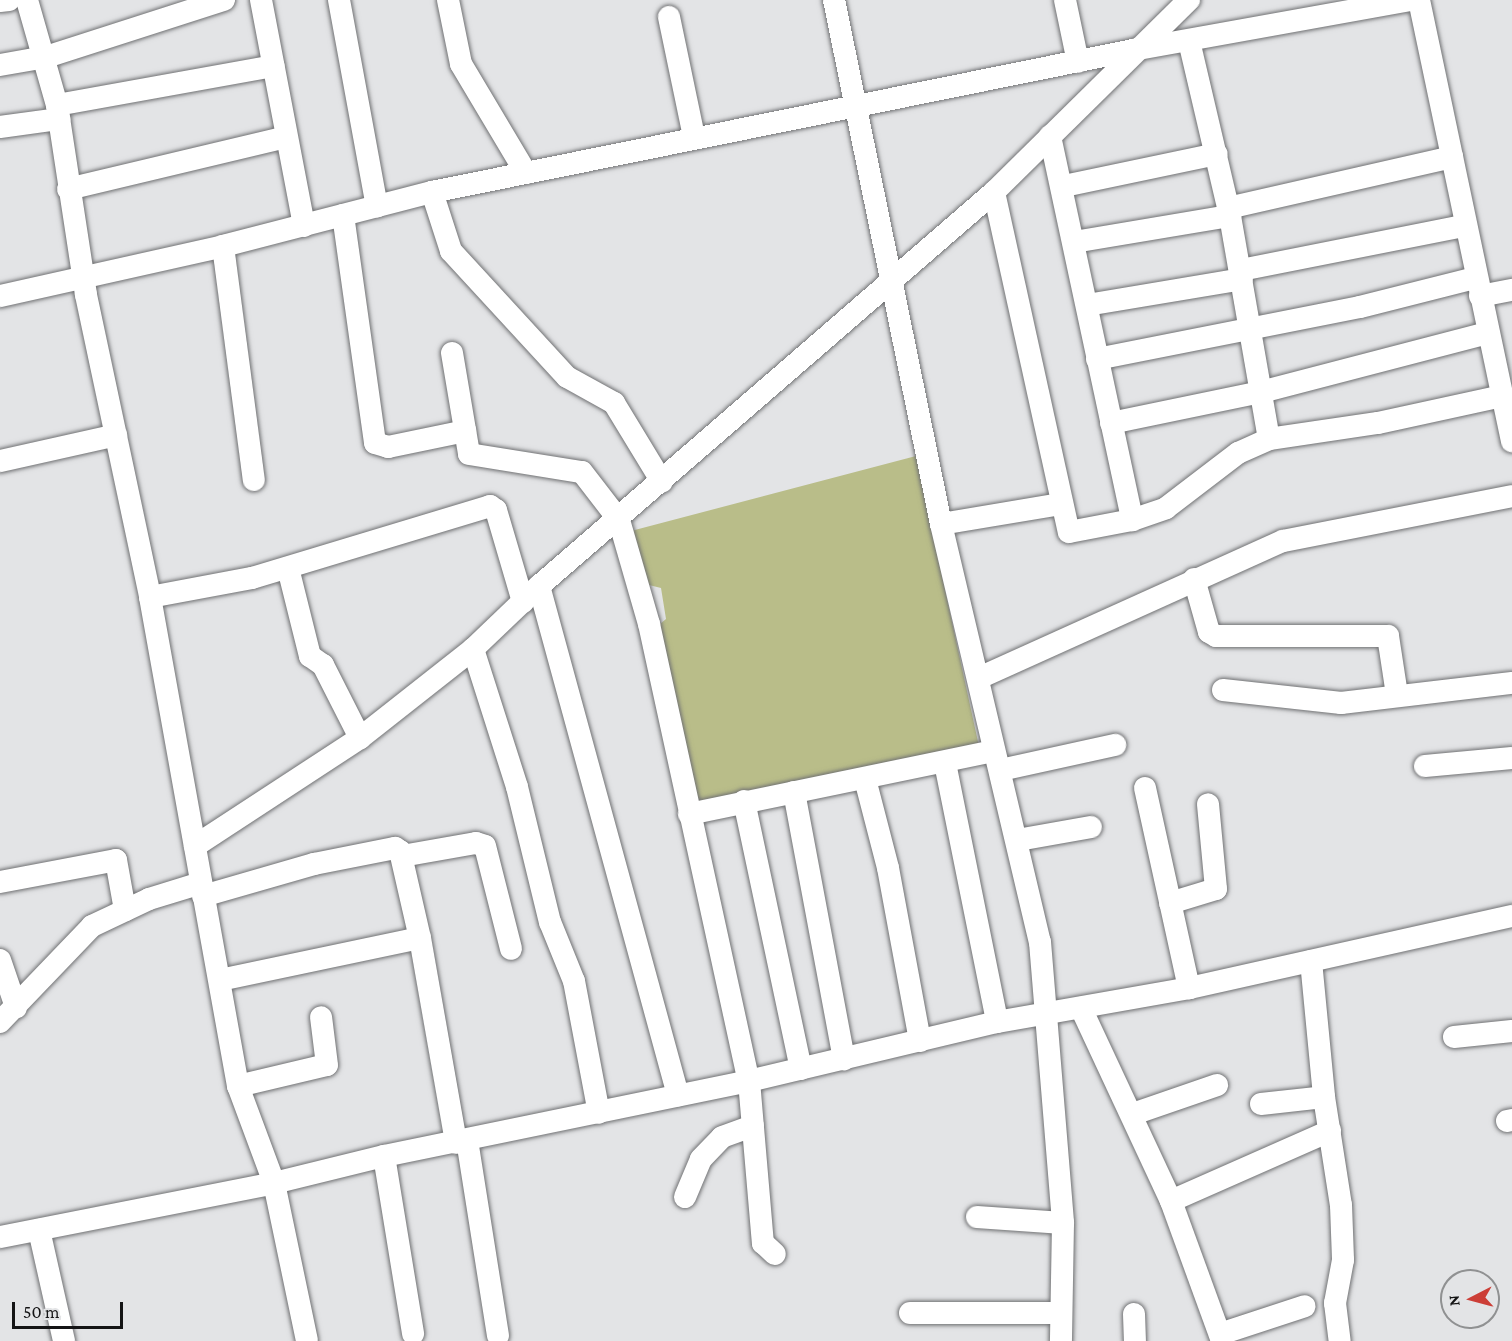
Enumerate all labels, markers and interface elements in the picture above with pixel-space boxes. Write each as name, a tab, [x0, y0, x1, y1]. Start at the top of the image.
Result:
north arrow	[1440, 1269, 1500, 1329]
scale bar	[15, 1290, 126, 1328]
text: N	[1445, 1294, 1463, 1307]
text: 50 m	[23, 1302, 60, 1322]

